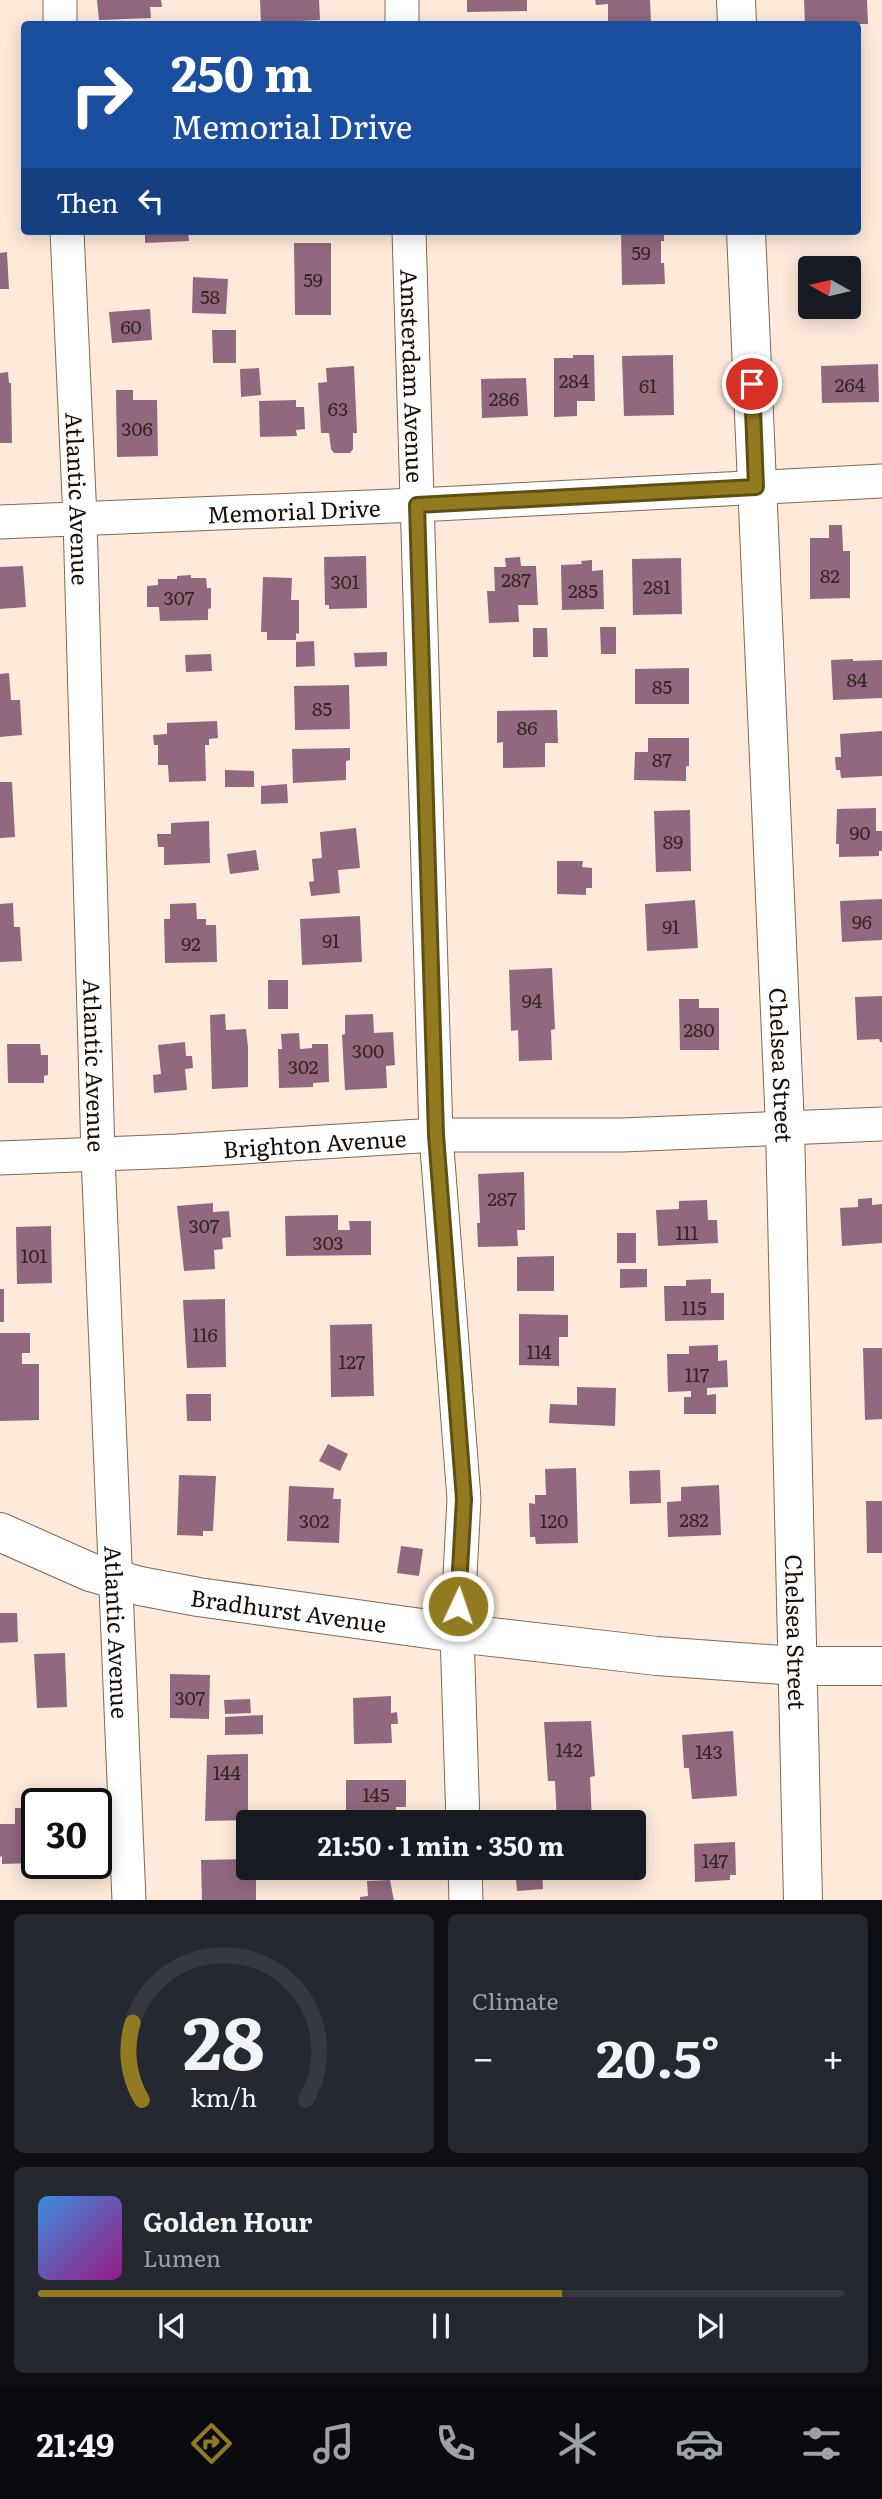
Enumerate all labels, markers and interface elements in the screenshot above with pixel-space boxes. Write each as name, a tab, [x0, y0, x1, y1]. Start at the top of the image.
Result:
text: 250 m	[171, 34, 313, 107]
icon: right	[56, 49, 147, 140]
text: Memorial Drive	[171, 101, 412, 149]
text: Then	[56, 182, 118, 221]
icon: left	[132, 182, 170, 220]
house number: 59	[631, 238, 651, 266]
north arrow	[798, 256, 861, 318]
map controls	[798, 256, 861, 319]
house number: 59	[303, 265, 323, 293]
street label: Amsterdam Avenue	[393, 268, 434, 484]
house number: 58	[200, 282, 220, 310]
house number: 60	[120, 312, 142, 340]
pin	[722, 354, 782, 414]
icon: arrive	[733, 365, 771, 403]
house number: 284	[559, 366, 590, 394]
house number: 264	[835, 370, 866, 398]
house number: 61	[639, 371, 657, 399]
house number: 286	[489, 384, 519, 412]
house number: 63	[328, 394, 348, 422]
street label: Atlantic Avenue	[58, 411, 99, 586]
house number: 306	[121, 414, 153, 442]
street label: Memorial Drive	[206, 490, 381, 531]
house number: 82	[820, 561, 840, 589]
house number: 287	[501, 565, 531, 593]
house number: 301	[330, 567, 360, 595]
house number: 281	[643, 572, 671, 600]
house number: 285	[568, 576, 598, 604]
house number: 307	[164, 583, 195, 611]
house number: 84	[847, 665, 868, 693]
house number: 85	[652, 672, 672, 700]
house number: 85	[312, 694, 332, 722]
house number: 86	[517, 713, 537, 741]
house number: 87	[652, 745, 672, 773]
house number: 90	[850, 818, 870, 846]
house number: 89	[663, 827, 683, 855]
house number: 96	[852, 907, 872, 935]
house number: 91	[662, 912, 680, 940]
house number: 91	[322, 926, 340, 954]
house number: 92	[181, 929, 201, 957]
street label: Atlantic Avenue	[76, 978, 115, 1153]
house number: 94	[522, 986, 543, 1014]
street label: Chelsea Street	[762, 987, 802, 1144]
house number: 280	[683, 1015, 715, 1043]
house number: 300	[352, 1036, 384, 1064]
house number: 302	[288, 1052, 318, 1080]
street label: Brighton Avenue	[222, 1120, 408, 1165]
house number: 287	[487, 1184, 517, 1212]
house number: 307	[189, 1211, 220, 1239]
house number: 111	[675, 1218, 699, 1246]
house number: 303	[312, 1228, 344, 1256]
house number: 101	[21, 1241, 47, 1269]
house number: 115	[681, 1293, 707, 1321]
house number: 116	[192, 1320, 218, 1348]
house number: 114	[526, 1337, 552, 1365]
house number: 127	[339, 1347, 366, 1375]
house number: 117	[685, 1360, 710, 1388]
house number: 282	[679, 1505, 709, 1533]
house number: 302	[299, 1506, 329, 1534]
house number: 120	[540, 1506, 568, 1534]
street label: Atlantic Avenue	[97, 1545, 138, 1719]
street label: Chelsea Street	[778, 1554, 816, 1711]
position arrow	[421, 1569, 495, 1643]
street label: Bradhurst Avenue	[189, 1579, 389, 1640]
house number: 307	[175, 1683, 206, 1711]
house number: 142	[555, 1735, 583, 1763]
house number: 143	[695, 1737, 723, 1765]
house number: 144	[213, 1758, 241, 1786]
house number: 145	[362, 1780, 390, 1808]
speed limit sign: 30	[21, 1788, 112, 1879]
text: 21:50 · 1 min · 350 m	[318, 1825, 564, 1864]
house number: 147	[702, 1846, 729, 1874]
text: Climate	[472, 1983, 558, 2017]
text: 28	[183, 1984, 265, 2092]
text: 20.5°	[596, 2017, 720, 2094]
text: −	[472, 2027, 494, 2084]
text: +	[822, 2027, 844, 2084]
text: km/h	[191, 2077, 257, 2114]
text: Golden Hour	[143, 2201, 312, 2240]
text: Lumen	[143, 2240, 221, 2274]
icon: previous	[153, 2307, 191, 2345]
icon: pause	[422, 2307, 460, 2345]
icon: next	[691, 2307, 729, 2345]
text: 21:49	[36, 2419, 115, 2467]
icon: directions	[187, 2419, 236, 2468]
icon: music	[309, 2419, 358, 2468]
icon: phone	[431, 2419, 480, 2468]
icon: climate	[553, 2419, 602, 2468]
icon: car	[675, 2419, 724, 2468]
icon: filters	[797, 2419, 846, 2468]

